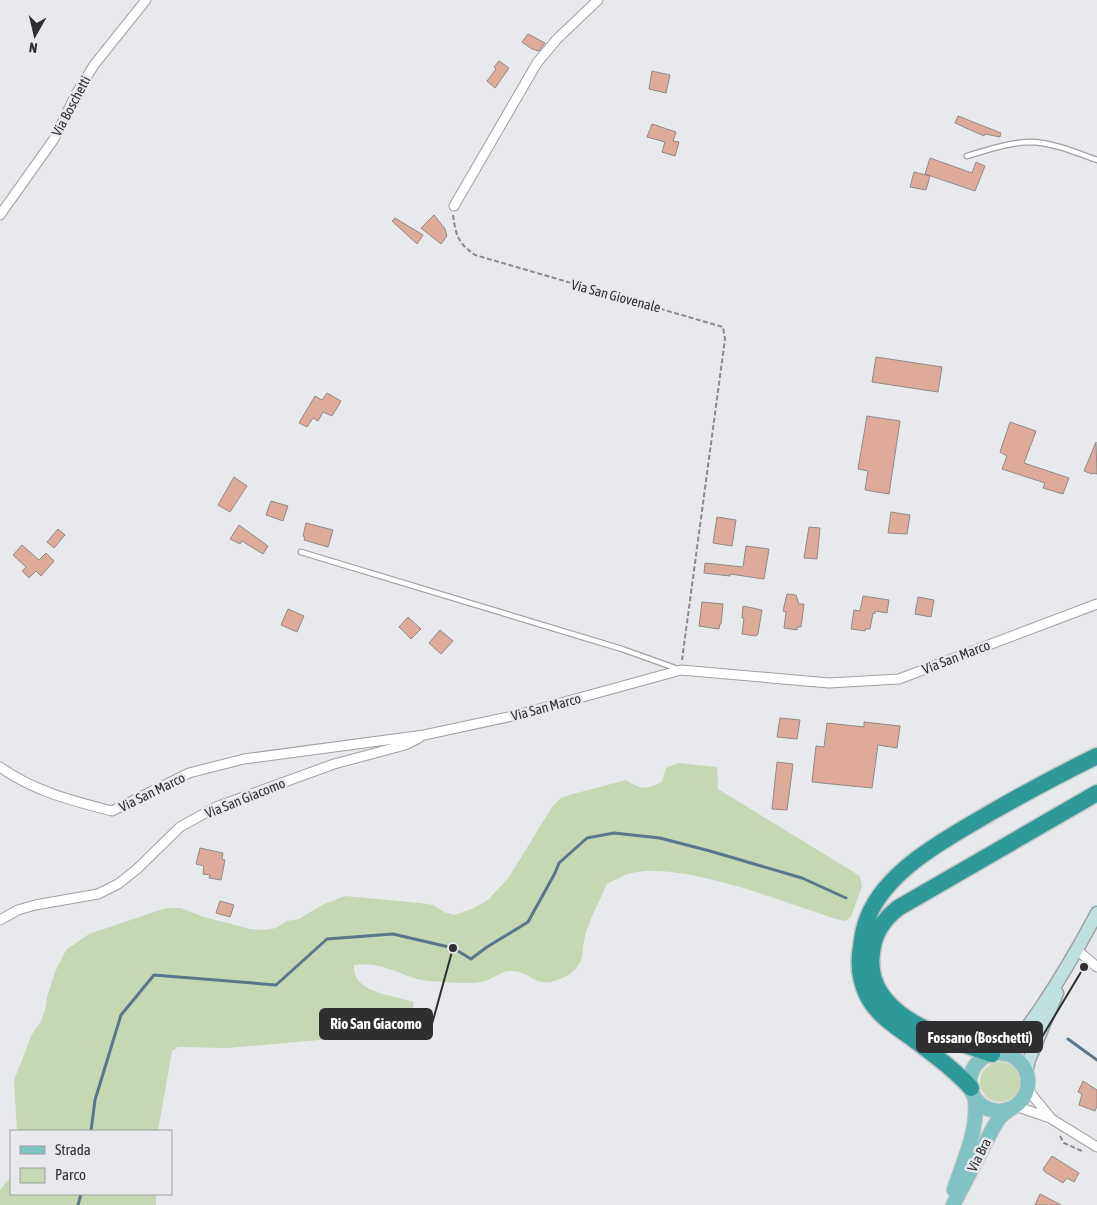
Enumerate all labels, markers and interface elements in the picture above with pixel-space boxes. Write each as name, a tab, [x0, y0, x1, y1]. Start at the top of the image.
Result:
north arrow	[10, 10, 60, 60]
text: N	[28, 39, 38, 56]
street label: Via Boschetti	[48, 73, 94, 139]
street label: Via San Giovenale	[570, 276, 662, 316]
street label: Via San Marco	[920, 637, 992, 677]
street label: Via San Marco	[509, 690, 583, 724]
street label: Via San Marco	[116, 769, 188, 815]
street label: Via San Giacomo	[203, 775, 287, 821]
callout: Rio San Giacomo	[320, 1009, 432, 1039]
text: Rio San Giacomo	[330, 1015, 422, 1032]
callout: Fossano (Boschetti)	[917, 1022, 1042, 1052]
text: Fossano (Boschetti)	[927, 1029, 1033, 1046]
legend	[10, 1130, 172, 1195]
street label: Via Bra	[964, 1136, 994, 1174]
text: Strada	[55, 1141, 91, 1158]
text: Parco	[55, 1166, 86, 1183]

